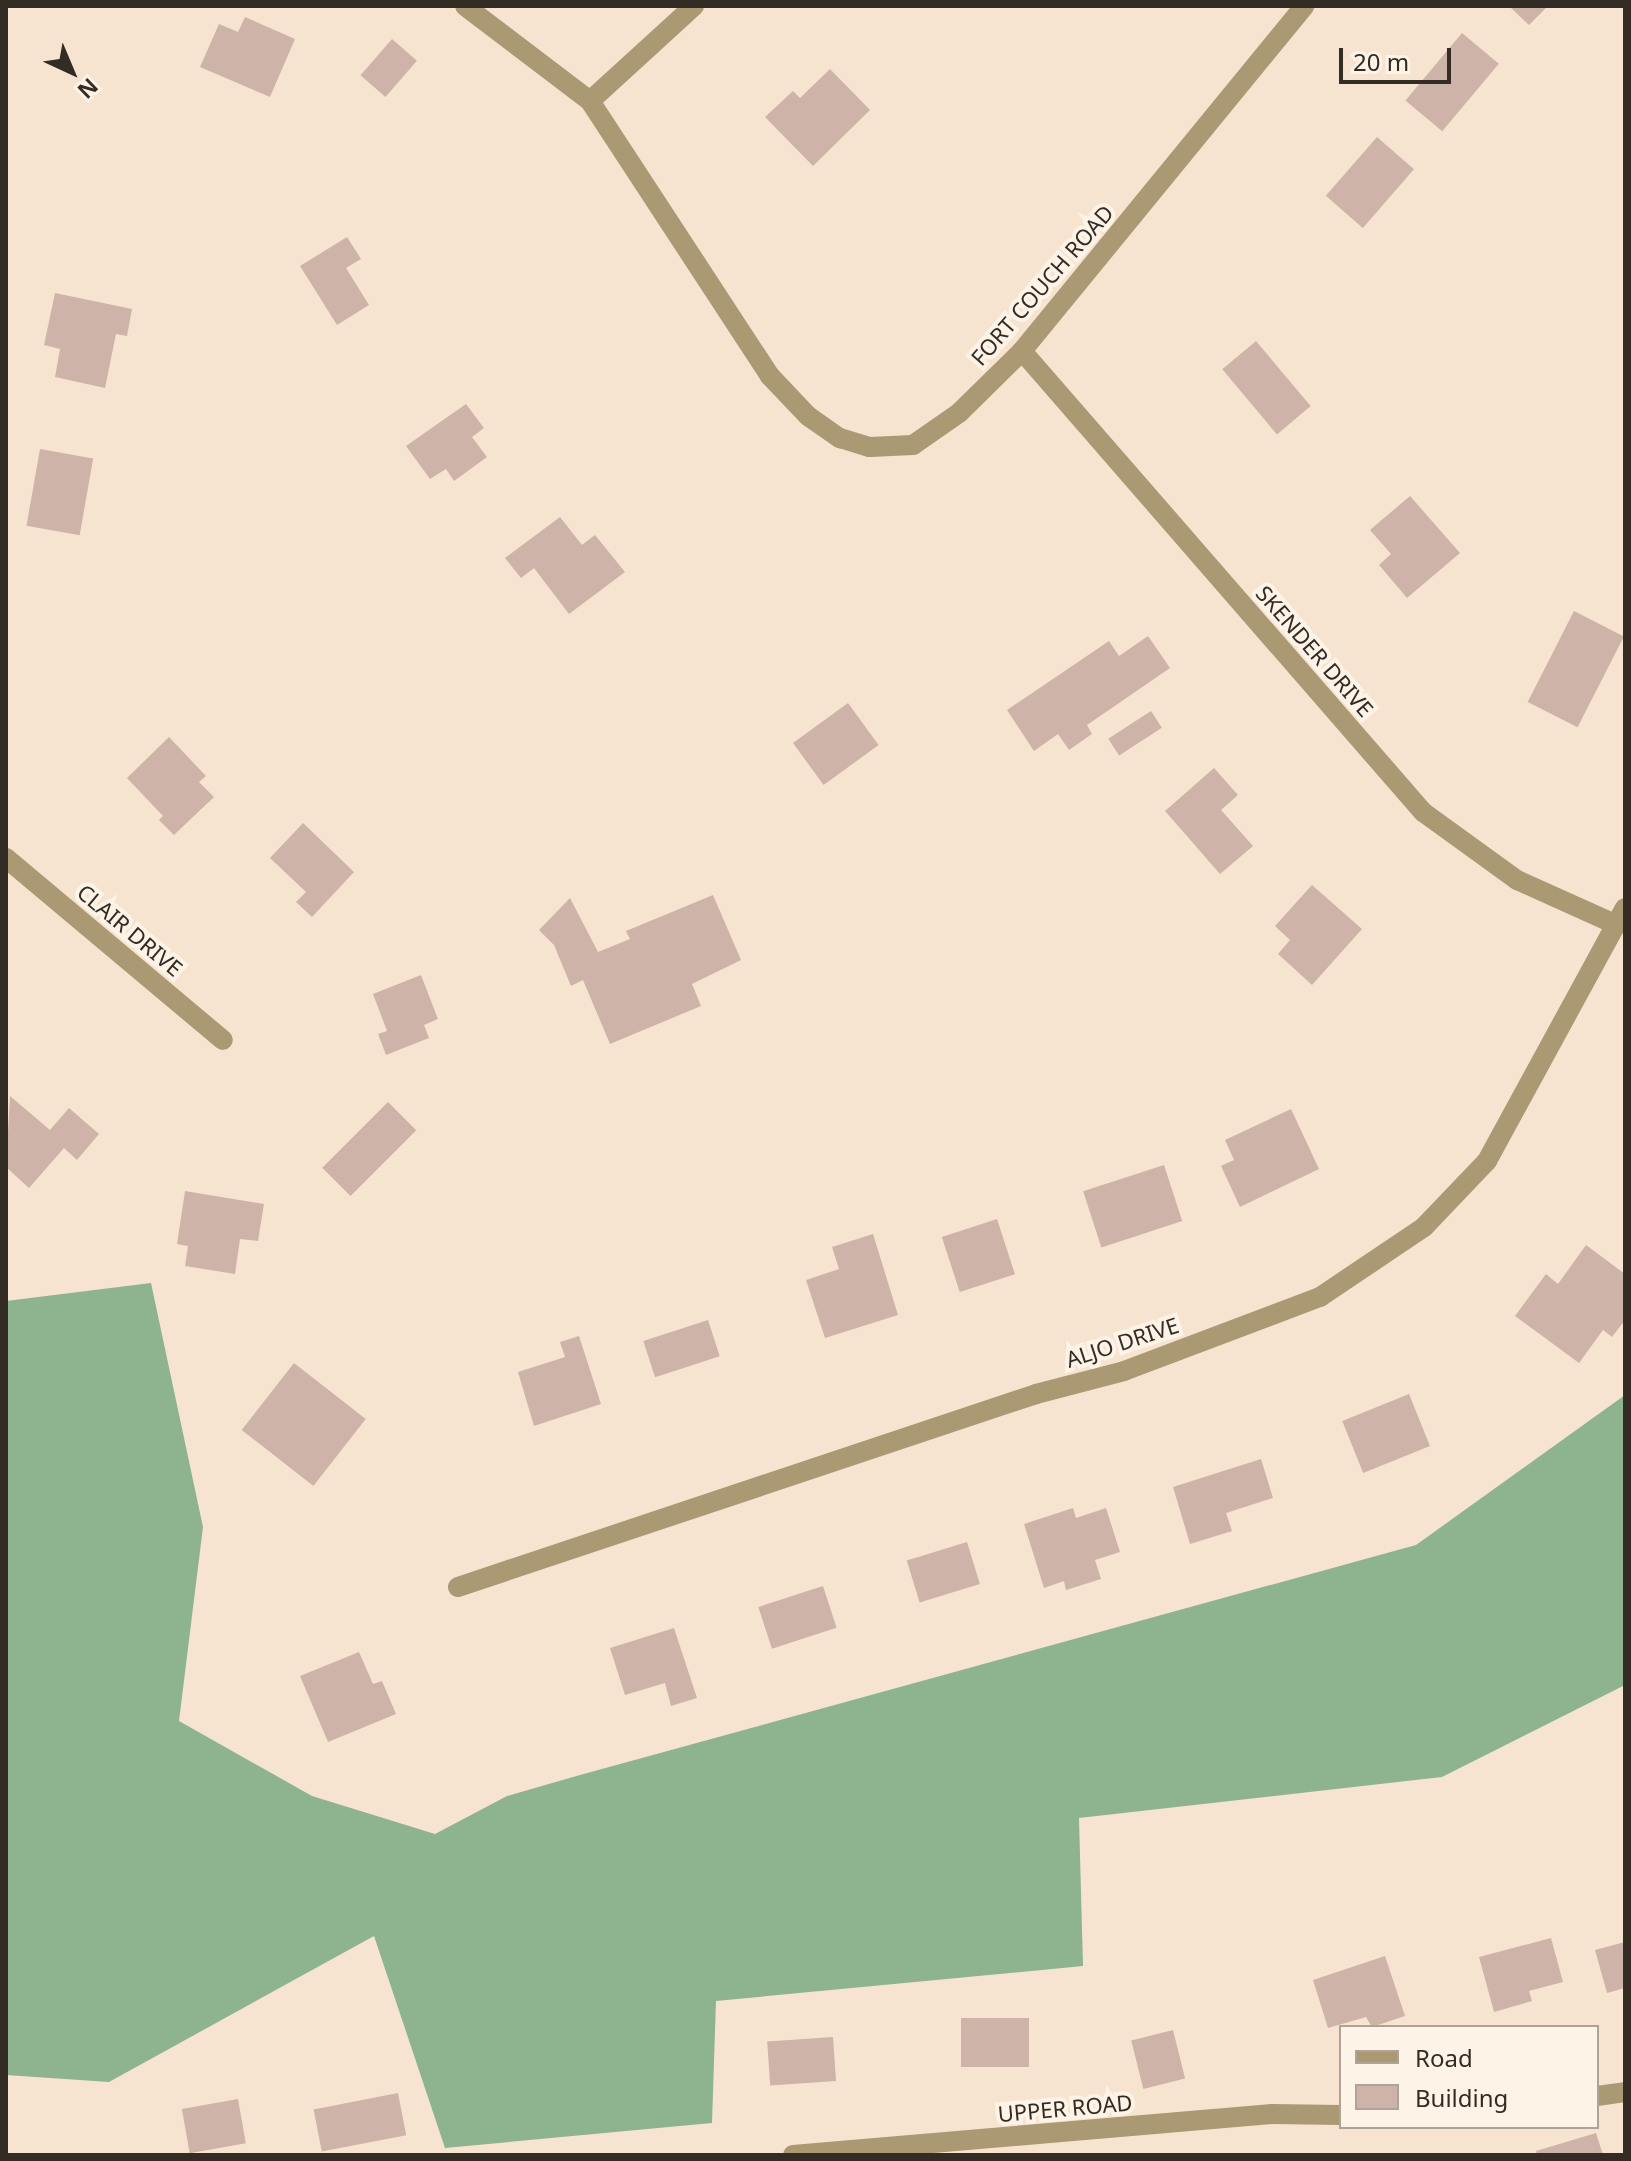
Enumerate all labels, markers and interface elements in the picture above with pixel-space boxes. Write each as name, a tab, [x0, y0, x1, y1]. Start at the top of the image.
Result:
north arrow	[32, 32, 112, 112]
scale bar	[1343, 32, 1455, 82]
text: 20 m	[1353, 45, 1409, 78]
text: N	[72, 72, 106, 106]
street label: FORT COUCH ROAD	[965, 200, 1119, 370]
street label: SKENDER DRIVE	[1251, 580, 1379, 722]
street label: CLAIR DRIVE	[72, 878, 188, 982]
street label: ALJO DRIVE	[1062, 1311, 1182, 1373]
legend	[1339, 2025, 1599, 2129]
text: Road	[1415, 2041, 1473, 2074]
text: Building	[1415, 2081, 1508, 2114]
street label: UPPER ROAD	[997, 2089, 1133, 2127]

